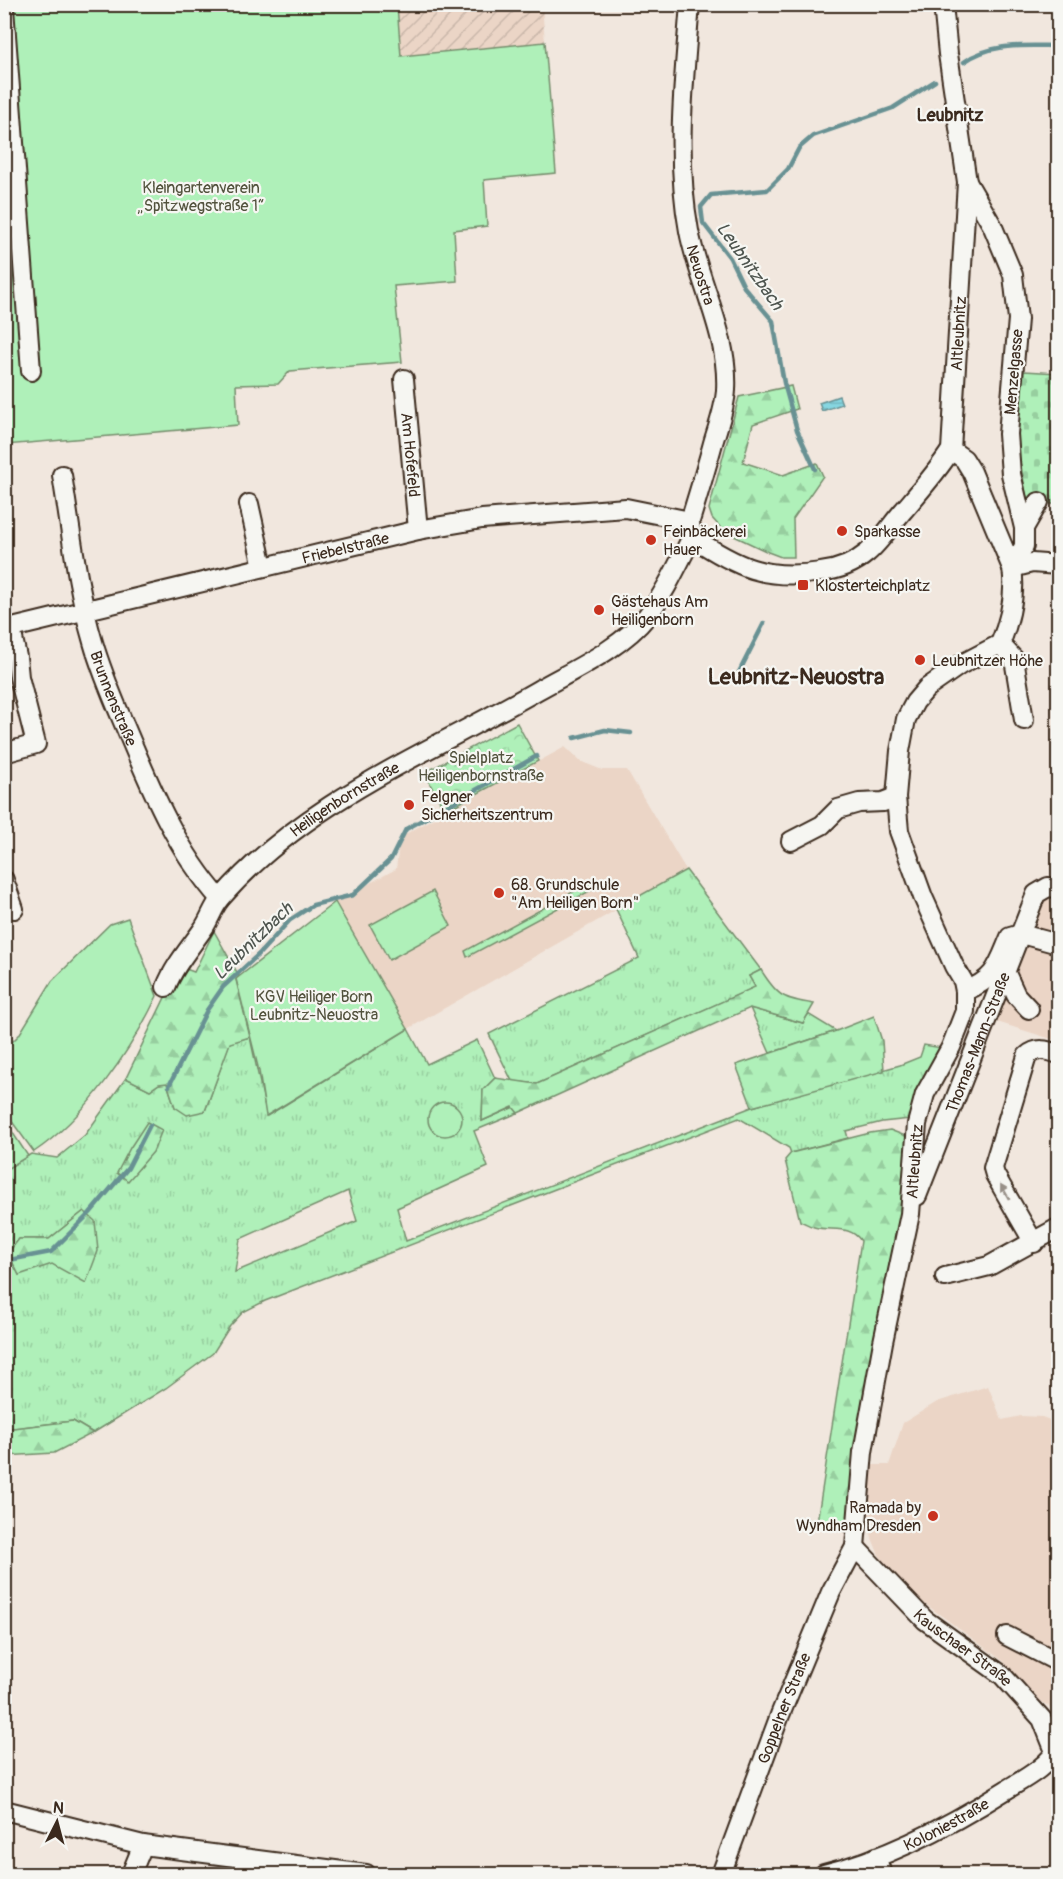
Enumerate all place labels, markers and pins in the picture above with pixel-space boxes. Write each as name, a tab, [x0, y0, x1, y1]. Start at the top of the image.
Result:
place label: Feinbäckerei Hauer	[663, 522, 746, 560]
place label: Sparkasse	[854, 522, 920, 542]
marker: Sparkasse	[835, 524, 849, 538]
marker: Feinbäckerei Hauer	[644, 533, 658, 547]
place label: Klosterteichplatz	[815, 576, 930, 596]
marker: Klosterteichplatz	[796, 578, 810, 592]
place label: Gästehaus Am Heiligenborn	[611, 592, 708, 630]
marker: Gästehaus Am Heiligenborn	[592, 603, 606, 617]
place label: Leubnitzer Höhe	[932, 651, 1043, 671]
marker: Leubnitzer Höhe	[913, 653, 927, 667]
place label: Felgner Sicherheitszentrum	[421, 787, 553, 825]
marker: Felgner Sicherheitszentrum	[402, 798, 416, 812]
place label: 68. Grundschule "Am Heiligen Born"	[511, 875, 639, 913]
marker: 68. Grundschule "Am Heiligen Born"	[492, 886, 506, 900]
place label: Ramada by Wyndham Dresden	[796, 1498, 921, 1536]
marker: Ramada by Wyndham Dresden	[926, 1509, 940, 1523]

